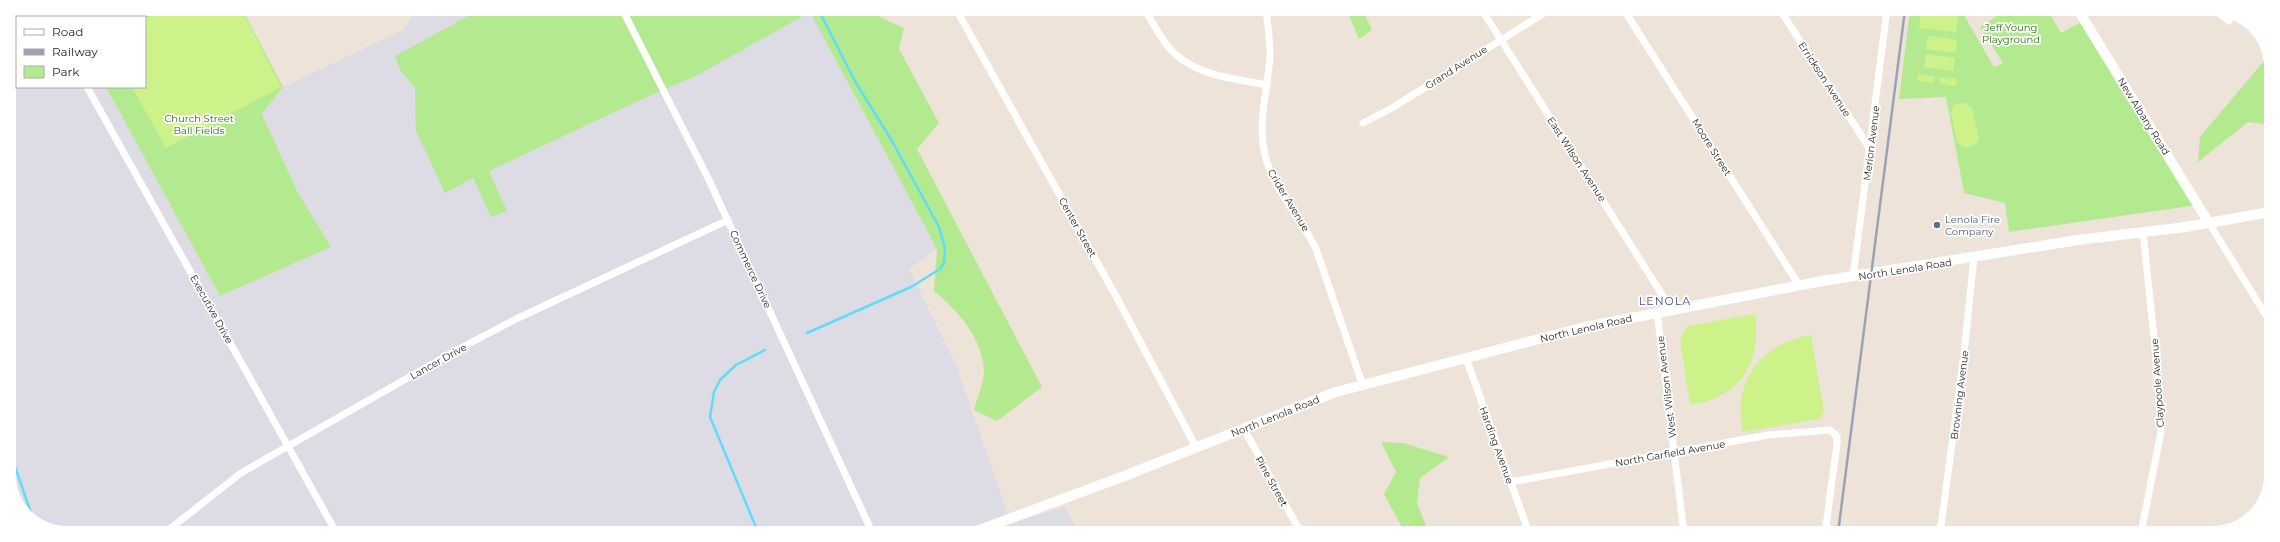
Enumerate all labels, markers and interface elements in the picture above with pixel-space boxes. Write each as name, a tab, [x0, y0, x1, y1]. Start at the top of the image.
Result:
legend	[16, 16, 146, 88]
park label: Jeff Young Playground	[1982, 21, 2040, 46]
text: Road	[52, 24, 83, 39]
street label: Errickson Avenue	[1795, 39, 1854, 119]
street label: Grand Avenue	[1423, 43, 1490, 92]
text: Railway	[52, 44, 98, 59]
text: Park	[52, 64, 80, 79]
street label: New Albany Road	[2115, 75, 2173, 157]
street label: Merion Avenue	[1860, 105, 1883, 181]
park label: Church Street Ball Fields	[164, 112, 234, 137]
street label: East Wilson Avenue	[1544, 114, 1609, 204]
street label: Moore Street	[1689, 116, 1734, 178]
street label: Crider Avenue	[1265, 167, 1312, 234]
street label: Center Street	[1056, 195, 1099, 259]
place label: Lenola Fire Company	[1945, 213, 2000, 238]
marker: Lenola Fire Company	[1932, 220, 1942, 230]
street label: Commerce Drive	[727, 228, 774, 310]
street label: North Lenola Road	[1858, 256, 1953, 283]
street label: Executive Drive	[187, 272, 236, 346]
district label: LENOLA	[1639, 294, 1691, 308]
street label: North Lenola Road	[1539, 312, 1633, 345]
street label: West Wilson Avenue	[1654, 335, 1679, 439]
street label: Claypoole Avenue	[2148, 338, 2167, 428]
street label: Lancer Drive	[408, 340, 469, 382]
street label: Browning Avenue	[1948, 350, 1971, 440]
street label: North Lenola Road	[1229, 393, 1321, 440]
street label: Harding Avenue	[1477, 405, 1517, 486]
street label: North Garfield Avenue	[1614, 437, 1726, 470]
street label: Pine Street	[1252, 454, 1291, 509]

